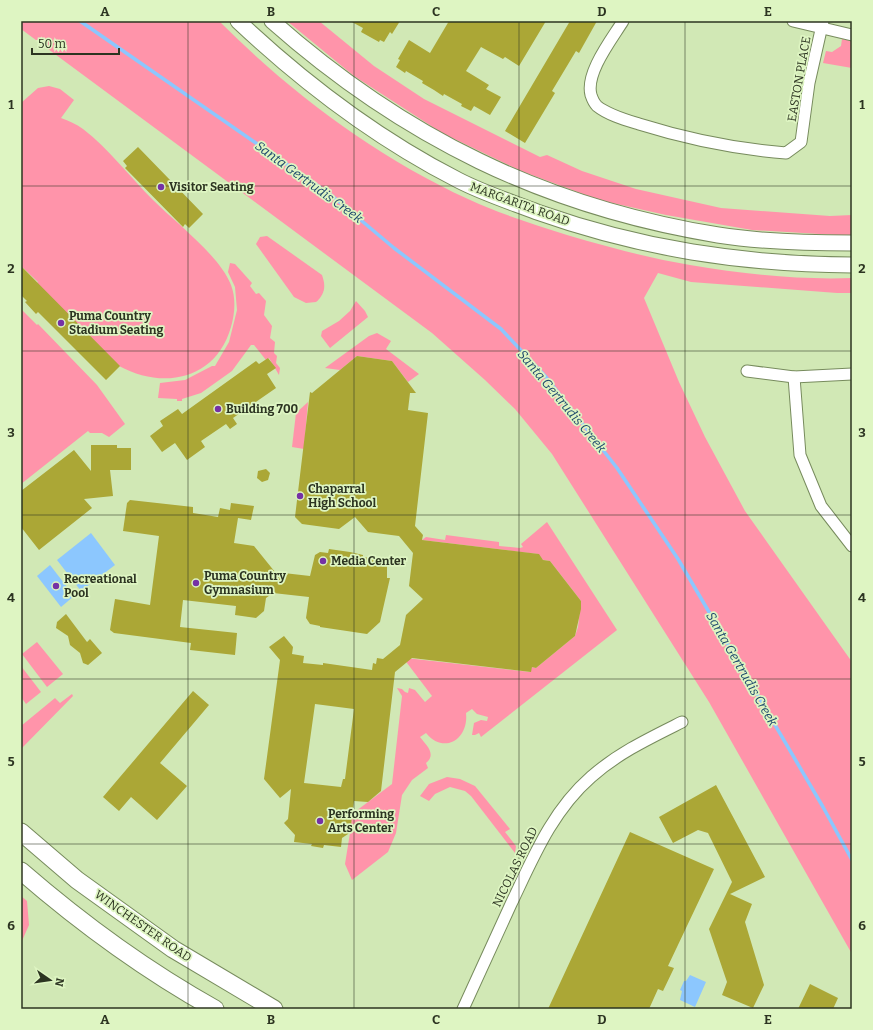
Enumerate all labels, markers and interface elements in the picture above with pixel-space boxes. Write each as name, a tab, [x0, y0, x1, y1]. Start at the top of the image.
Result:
text: A	[100, 4, 110, 19]
text: B	[267, 4, 275, 19]
text: C	[432, 4, 440, 19]
text: D	[597, 4, 607, 19]
text: E	[764, 4, 772, 19]
scale bar	[32, 30, 119, 56]
street label: EASTON PLACE	[785, 35, 813, 123]
text: 50 m	[38, 37, 67, 51]
text: 1	[8, 97, 14, 112]
text: 1	[859, 97, 865, 112]
water label: Santa Gertrudis Creek	[252, 138, 366, 227]
street label: MARGARITA ROAD	[468, 179, 572, 229]
place label: Visitor Seating	[169, 180, 254, 194]
marker: Visitor Seating	[156, 182, 166, 192]
text: 2	[7, 261, 15, 276]
text: 2	[858, 261, 866, 276]
place label: Puma Country Stadium Seating	[69, 309, 163, 337]
marker: Puma Country Stadium Seating	[56, 318, 66, 328]
water label: Santa Gertrudis Creek	[515, 347, 610, 456]
place label: Building 700	[226, 402, 299, 416]
marker: Building 700	[213, 404, 223, 414]
text: 3	[7, 425, 15, 440]
text: 3	[858, 425, 866, 440]
place label: Chaparral High School	[308, 482, 377, 510]
marker: Chaparral High School	[295, 491, 305, 501]
place label: Media Center	[331, 554, 407, 568]
marker: Media Center	[318, 556, 328, 566]
place label: Puma Country Gymnasium	[204, 569, 286, 597]
place label: Recreational Pool	[64, 572, 137, 600]
marker: Puma Country Gymnasium	[191, 578, 201, 588]
marker: Recreational Pool	[51, 581, 61, 591]
text: 4	[7, 590, 15, 605]
text: 4	[858, 590, 866, 605]
water label: Santa Gertrudis Creek	[703, 609, 781, 729]
text: 5	[7, 754, 15, 769]
text: 5	[858, 754, 866, 769]
place label: Performing Arts Center	[328, 807, 394, 835]
marker: Performing Arts Center	[315, 816, 325, 826]
street label: NICOLAS ROAD	[490, 825, 540, 909]
street label: WINCHESTER ROAD	[92, 887, 194, 965]
text: 6	[7, 918, 15, 933]
text: 6	[858, 918, 866, 933]
north arrow	[30, 960, 70, 1000]
text: N	[52, 977, 67, 988]
text: A	[100, 1012, 110, 1027]
text: B	[267, 1012, 275, 1027]
text: C	[432, 1012, 440, 1027]
text: D	[597, 1012, 607, 1027]
text: E	[764, 1012, 772, 1027]

